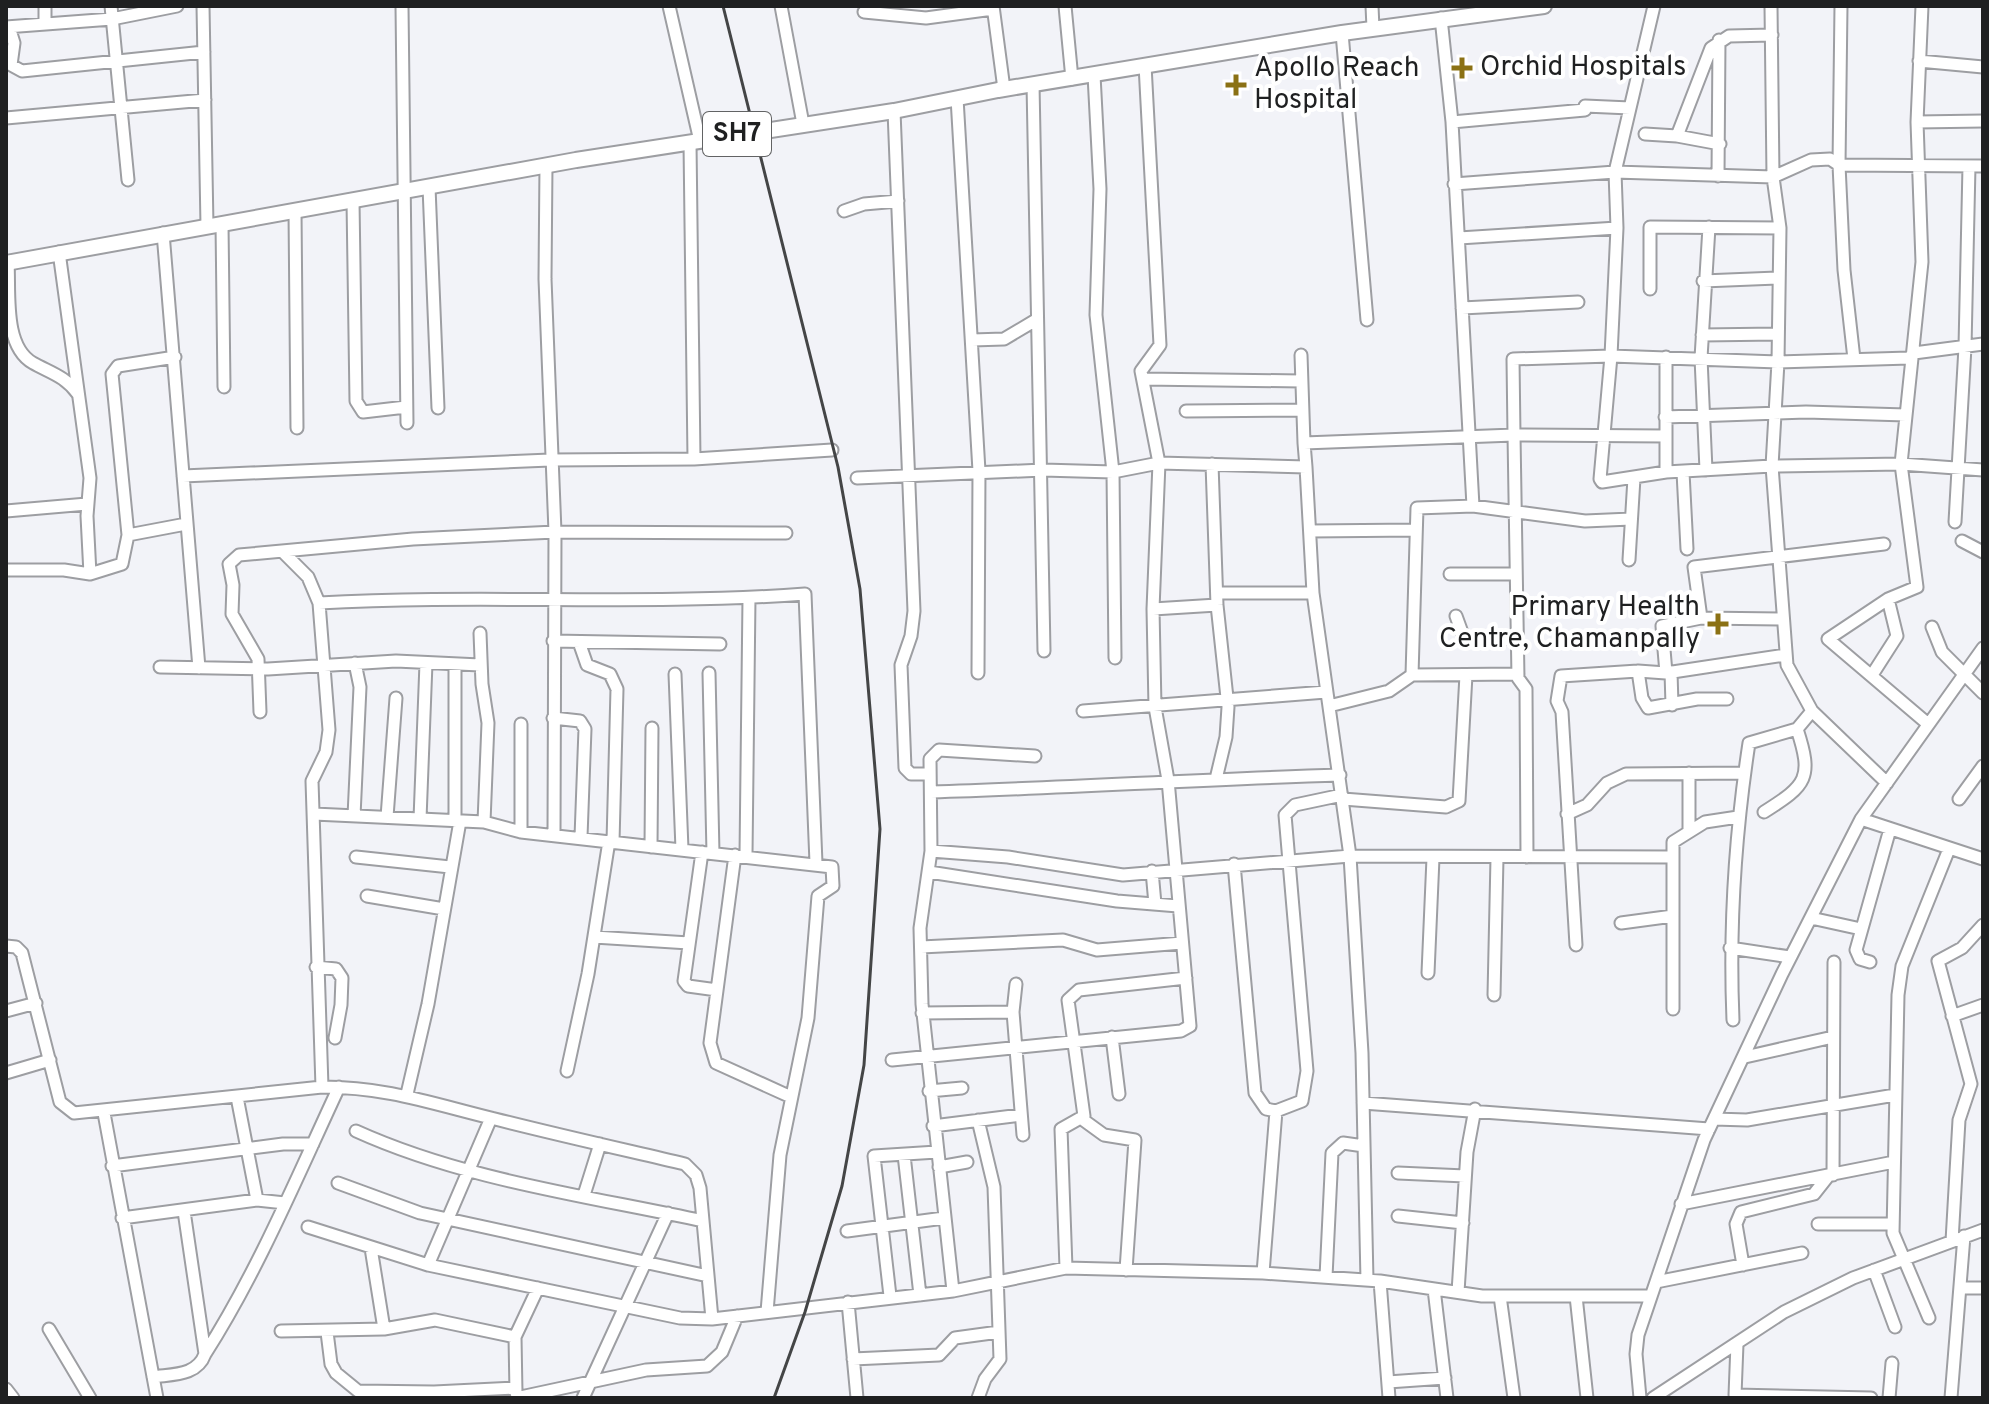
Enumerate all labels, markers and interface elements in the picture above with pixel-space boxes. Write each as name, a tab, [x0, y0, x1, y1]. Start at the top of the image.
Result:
place label: Orchid Hospitals	[1480, 50, 1687, 86]
place label: Apollo Reach Hospital	[1254, 51, 1420, 119]
marker: Orchid Hospitals	[1451, 57, 1473, 79]
marker: Apollo Reach Hospital	[1225, 74, 1247, 96]
road number: SH7	[703, 112, 771, 156]
place label: Primary Health Centre, Chamanpally	[1439, 590, 1700, 658]
marker: Primary Health Centre, Chamanpally	[1707, 613, 1729, 635]

